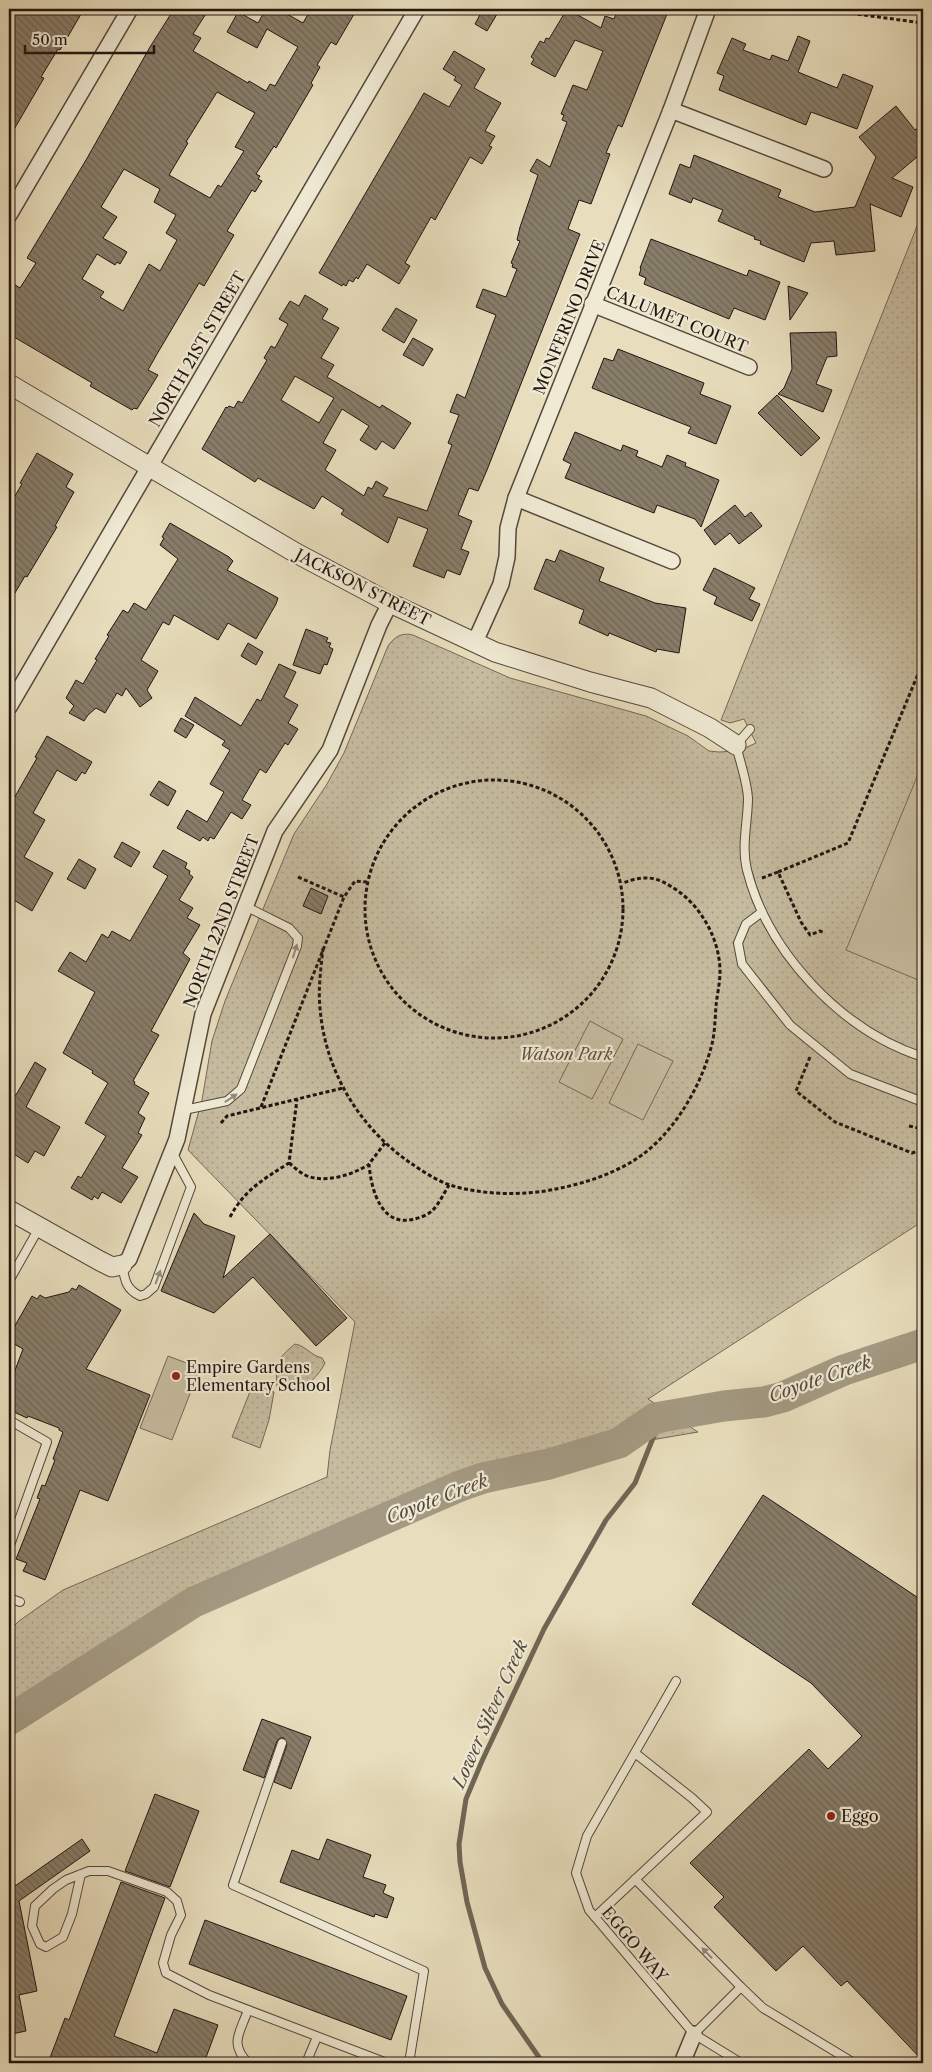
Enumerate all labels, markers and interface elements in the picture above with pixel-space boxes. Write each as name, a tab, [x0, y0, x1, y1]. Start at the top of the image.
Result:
scale bar	[25, 22, 154, 54]
text: 50 m	[32, 30, 68, 49]
street label: MONFERINO DRIVE	[529, 237, 609, 397]
street label: NORTH 21ST STREET	[144, 268, 250, 430]
street label: CALUMET COURT	[603, 281, 751, 357]
street label: JACKSON STREET	[289, 543, 434, 630]
street label: NORTH 22ND STREET	[179, 832, 263, 1010]
one-way arrow	[291, 943, 299, 958]
park label: Watson Park	[519, 1044, 613, 1064]
one-way arrow	[224, 1093, 237, 1103]
one-way arrow	[154, 1270, 162, 1284]
water label: Coyote Creek	[766, 1351, 875, 1407]
place label: Empire Gardens Elementary School	[186, 1357, 331, 1395]
marker: Empire Gardens Elementary School	[170, 1370, 182, 1382]
water label: Coyote Creek	[383, 1469, 492, 1528]
water label: Lower Silver Creek	[447, 1636, 533, 1793]
place label: Eggo	[841, 1806, 879, 1826]
marker: Eggo	[825, 1810, 837, 1822]
street label: EGGO WAY	[598, 1902, 673, 1986]
one-way arrow	[701, 1947, 713, 1959]

